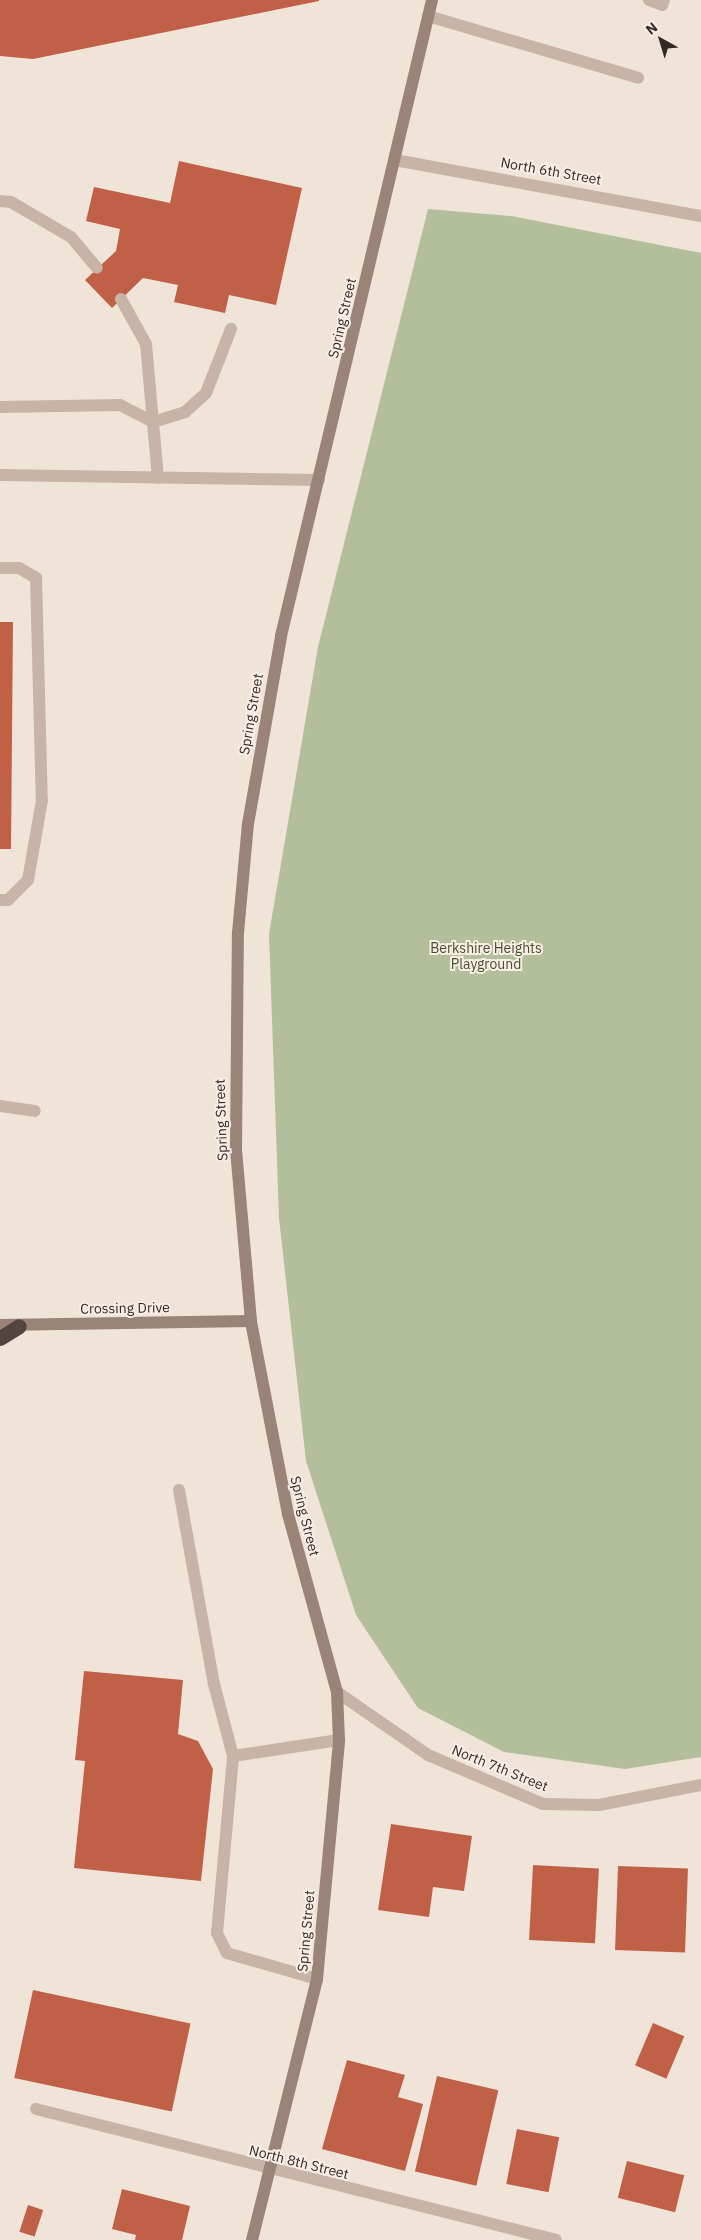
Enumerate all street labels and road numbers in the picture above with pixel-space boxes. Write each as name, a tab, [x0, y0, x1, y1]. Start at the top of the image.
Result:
street label: North 6th Street	[499, 154, 603, 188]
street label: Spring Street	[325, 276, 359, 360]
street label: Spring Street	[236, 672, 266, 756]
street label: Spring Street	[211, 1079, 231, 1161]
street label: Crossing Drive	[80, 1299, 170, 1317]
street label: Spring Street	[287, 1474, 323, 1558]
street label: North 7th Street	[450, 1741, 550, 1795]
street label: Spring Street	[294, 1889, 318, 1973]
street label: North 8th Street	[247, 2142, 351, 2182]

